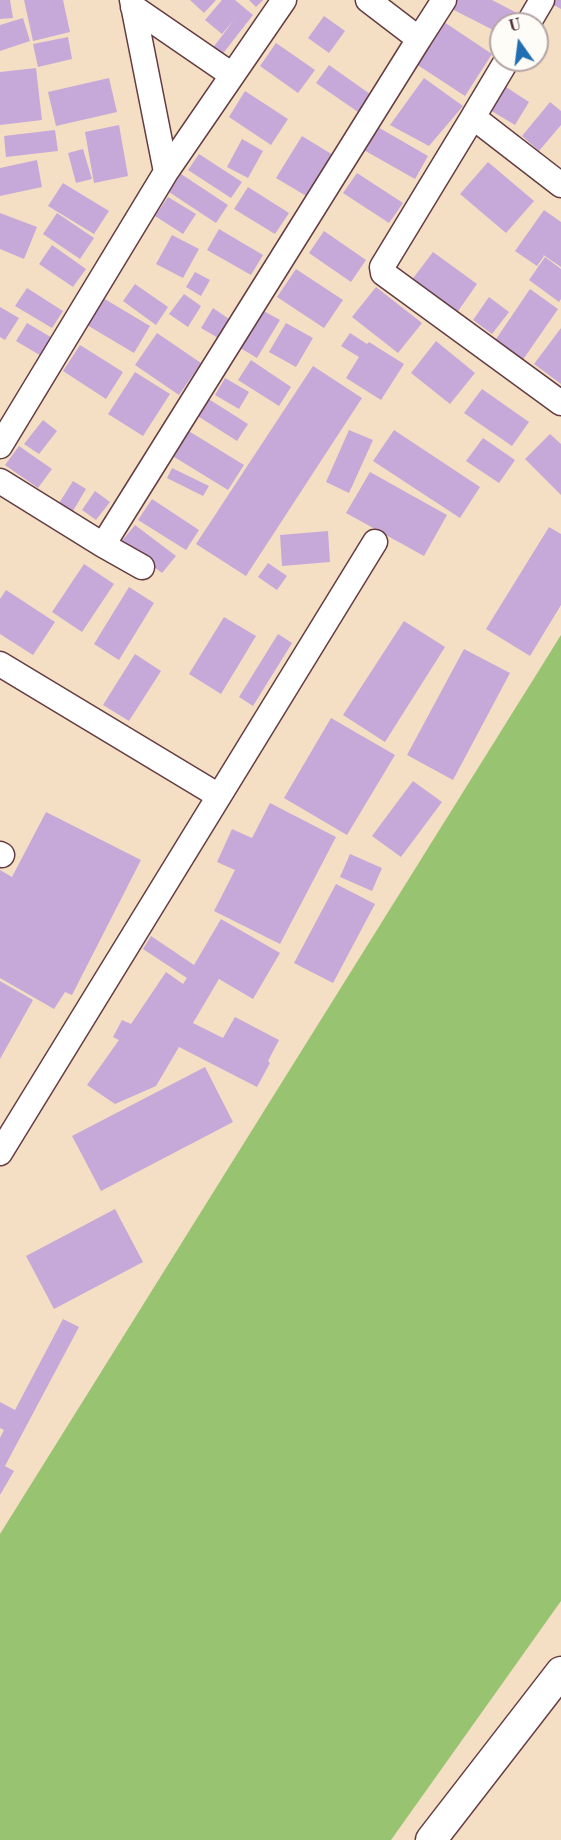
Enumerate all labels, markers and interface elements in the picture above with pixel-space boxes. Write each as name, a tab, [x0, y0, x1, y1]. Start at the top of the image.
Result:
north arrow	[489, 12, 549, 72]
text: U	[507, 17, 523, 36]

